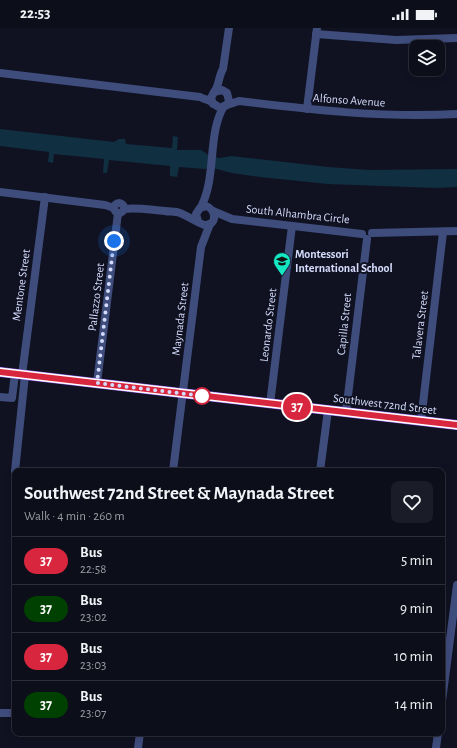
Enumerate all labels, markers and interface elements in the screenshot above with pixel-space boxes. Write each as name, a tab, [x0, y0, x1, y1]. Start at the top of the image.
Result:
text: 22:53	[20, 6, 51, 21]
map controls	[409, 40, 445, 76]
button: layers	[409, 40, 445, 76]
street label: Alfonso Avenue	[312, 91, 386, 109]
street label: South Alhambra Circle	[246, 203, 350, 225]
your location	[104, 231, 124, 251]
street label: Mentone Street	[10, 248, 32, 322]
place label: Montessori International School	[295, 248, 393, 274]
school or university icon: Montessori International School	[272, 251, 292, 276]
street label: Pallazzo Street	[86, 262, 106, 332]
street label: Maynada Street	[170, 282, 191, 356]
street label: Leonardo Street	[258, 287, 278, 362]
street label: Talavera Street	[410, 290, 430, 360]
street label: Capilla Street	[335, 292, 353, 356]
unlabelled marker	[193, 387, 211, 405]
street label: Southwest 72nd Street	[333, 392, 438, 416]
line badge: 37	[279, 394, 315, 420]
text: 37	[291, 400, 303, 414]
button: heart	[391, 481, 433, 523]
text: Southwest 72nd Street & Maynada Street	[24, 484, 334, 503]
text: Walk · 4 min · 260 m	[24, 510, 125, 523]
text: Bus	[80, 545, 102, 560]
text: 5 min	[401, 553, 433, 568]
text: 37	[40, 554, 52, 568]
text: 22:58	[80, 563, 106, 576]
text: Bus	[80, 593, 102, 608]
text: 9 min	[400, 601, 433, 616]
text: 37	[40, 602, 52, 616]
text: 23:02	[80, 611, 107, 624]
text: Bus	[80, 641, 102, 656]
text: 10 min	[394, 649, 433, 664]
text: 37	[40, 650, 52, 664]
text: 23:03	[80, 659, 106, 672]
text: Bus	[80, 689, 102, 704]
text: 14 min	[395, 697, 433, 712]
text: 37	[40, 698, 52, 712]
text: 23:07	[80, 707, 107, 720]

